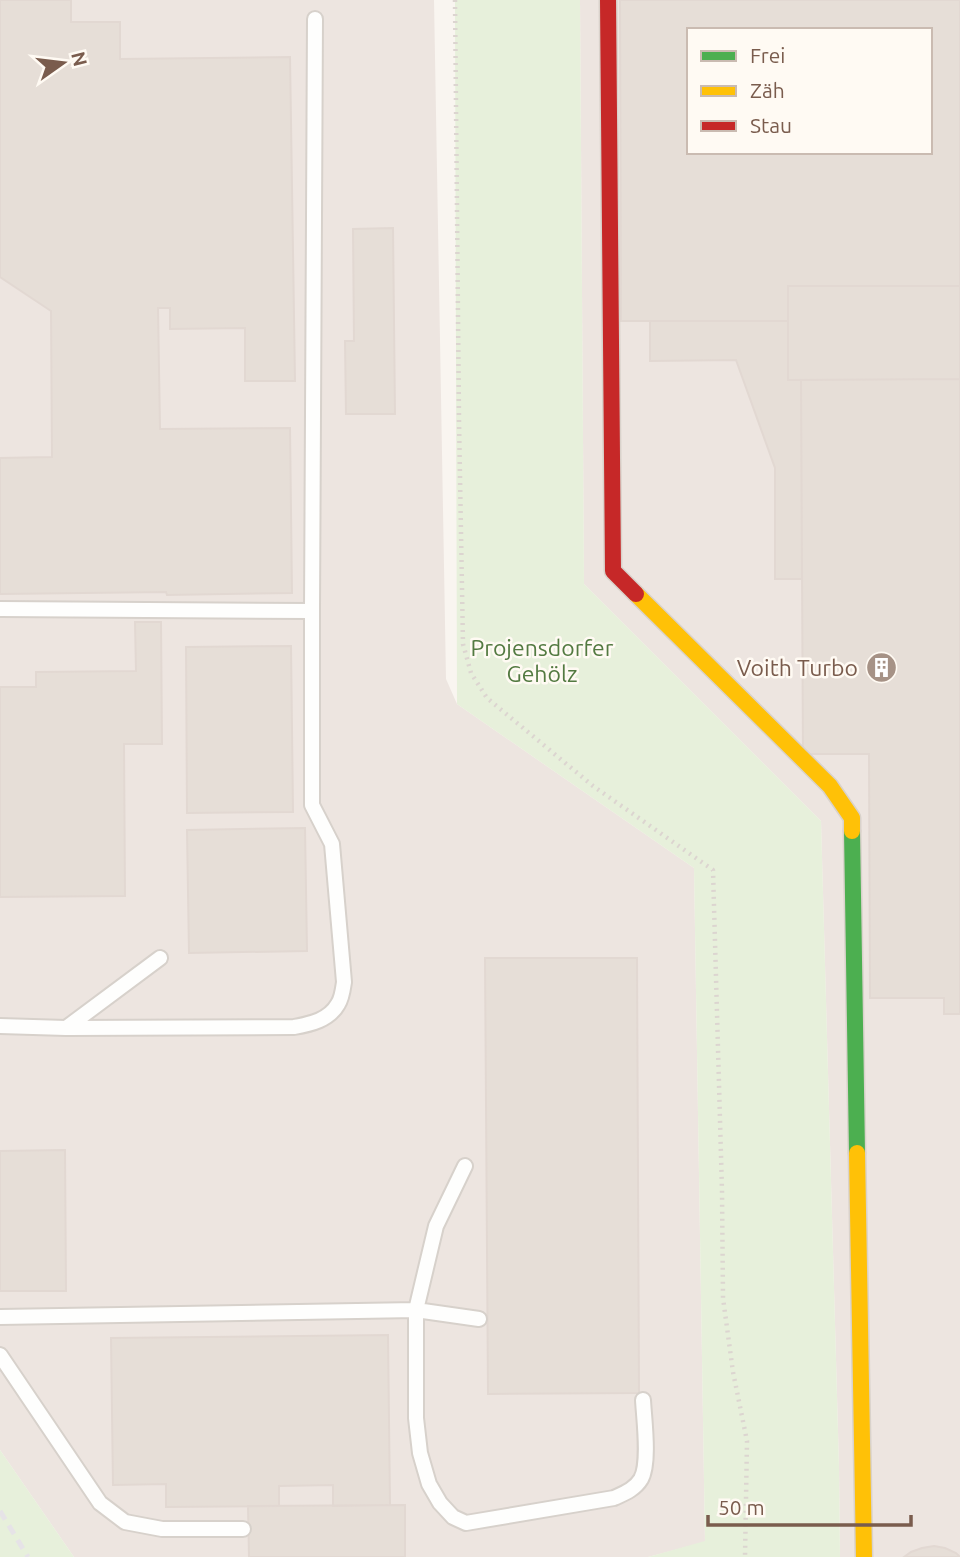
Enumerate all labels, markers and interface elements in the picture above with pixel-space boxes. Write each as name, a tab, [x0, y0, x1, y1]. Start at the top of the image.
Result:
north arrow	[28, 28, 98, 98]
legend	[687, 28, 932, 154]
text: Frei	[750, 43, 785, 67]
text: N	[67, 49, 92, 68]
text: Zäh	[750, 78, 785, 102]
text: Stau	[750, 113, 792, 137]
park label: Projensdorfer Gehölz	[470, 635, 614, 686]
building icon: Voith Turbo	[864, 650, 898, 684]
place label: Voith Turbo	[737, 655, 858, 680]
scale bar	[708, 1484, 911, 1528]
text: 50 m	[718, 1495, 765, 1519]

